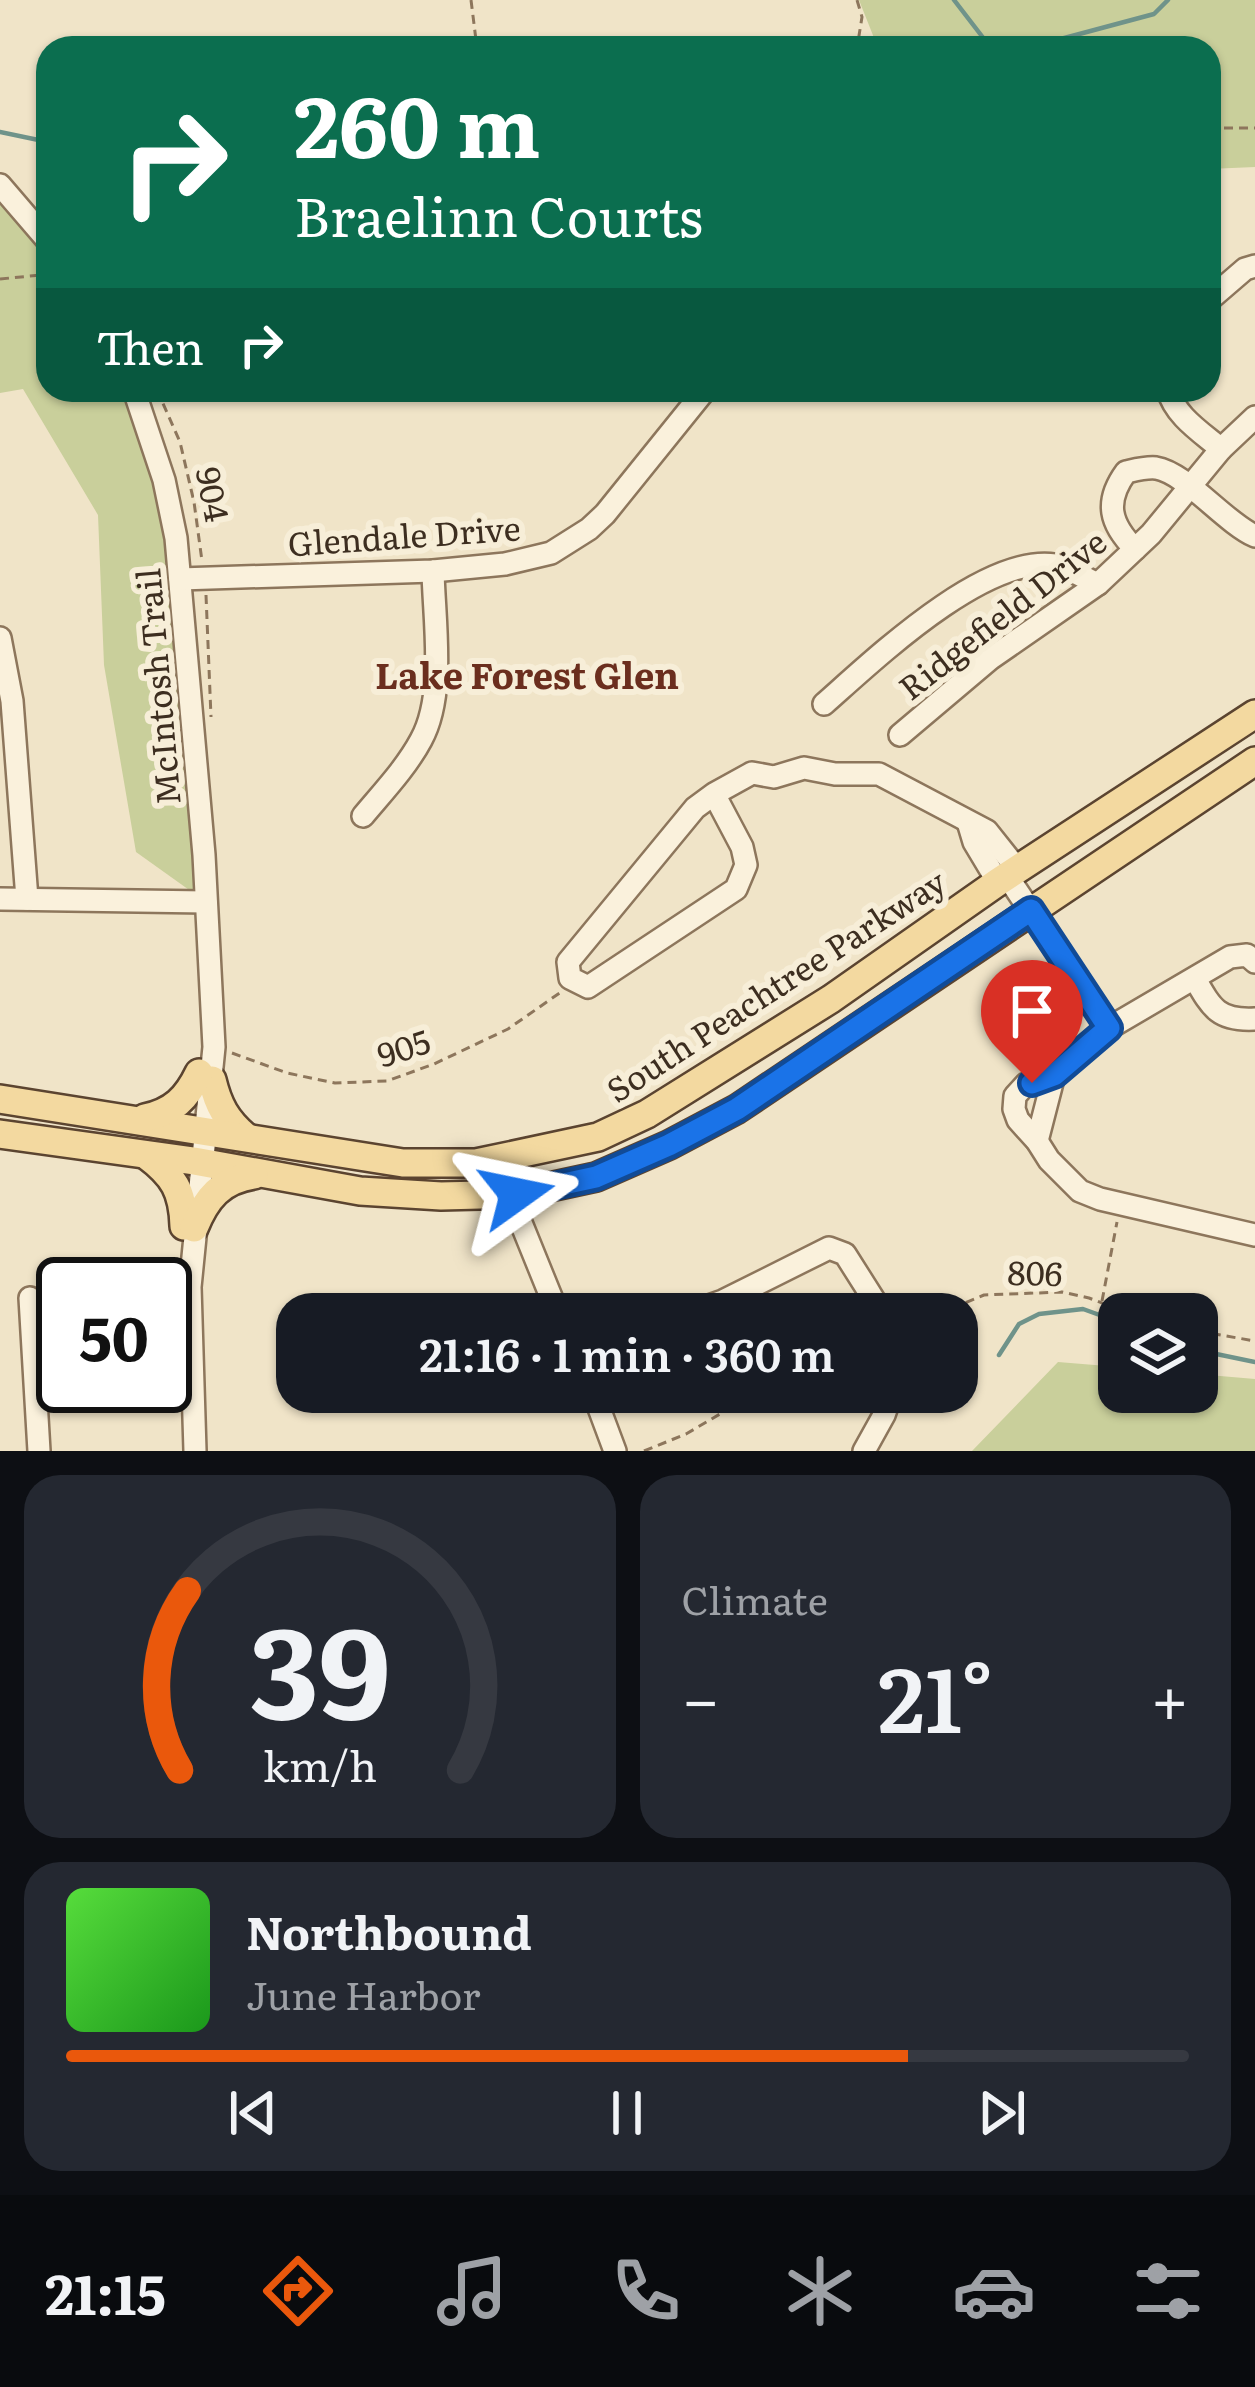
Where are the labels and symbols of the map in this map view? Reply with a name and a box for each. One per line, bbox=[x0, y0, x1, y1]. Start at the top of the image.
street label: 904 bbox=[186, 463, 244, 525]
street label: Glendale Drive bbox=[286, 501, 522, 567]
street label: Ridgefield Drive bbox=[887, 516, 1115, 710]
street label: McIntosh Trail bbox=[121, 567, 191, 807]
district label: Lake Forest Glen bbox=[375, 647, 679, 700]
street label: South Peachtree Parkway bbox=[596, 856, 954, 1112]
pin bbox=[981, 960, 1083, 1083]
street label: 905 bbox=[370, 1014, 436, 1078]
position arrow bbox=[454, 1131, 580, 1257]
street label: 806 bbox=[1007, 1246, 1063, 1296]
speed limit sign: 50 bbox=[36, 1257, 192, 1413]

